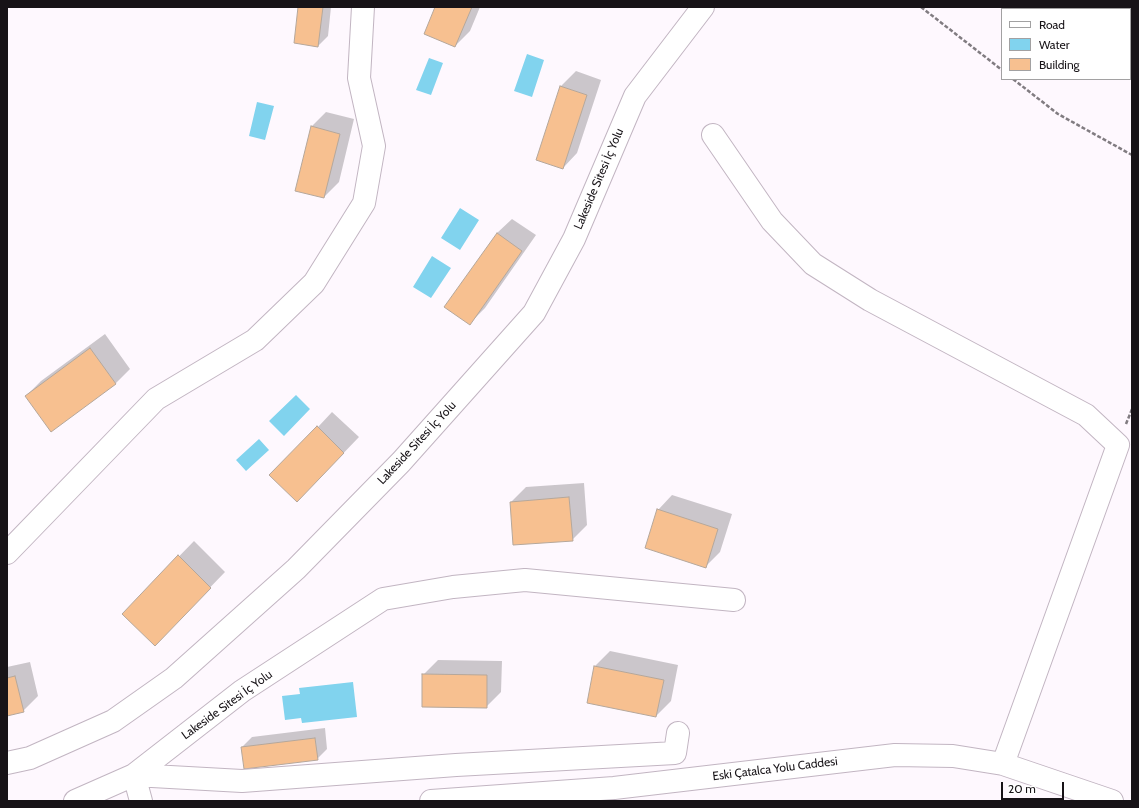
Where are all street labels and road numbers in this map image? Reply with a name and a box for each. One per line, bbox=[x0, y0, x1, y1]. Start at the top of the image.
street label: Lakeside Sitesi İç Yolu bbox=[571, 126, 627, 232]
street label: Lakeside Sitesi İç Yolu bbox=[375, 398, 459, 488]
street label: Lakeside Sitesi İç Yolu bbox=[179, 667, 275, 743]
street label: Eski Çatalca Yolu Caddesi bbox=[712, 754, 838, 784]

